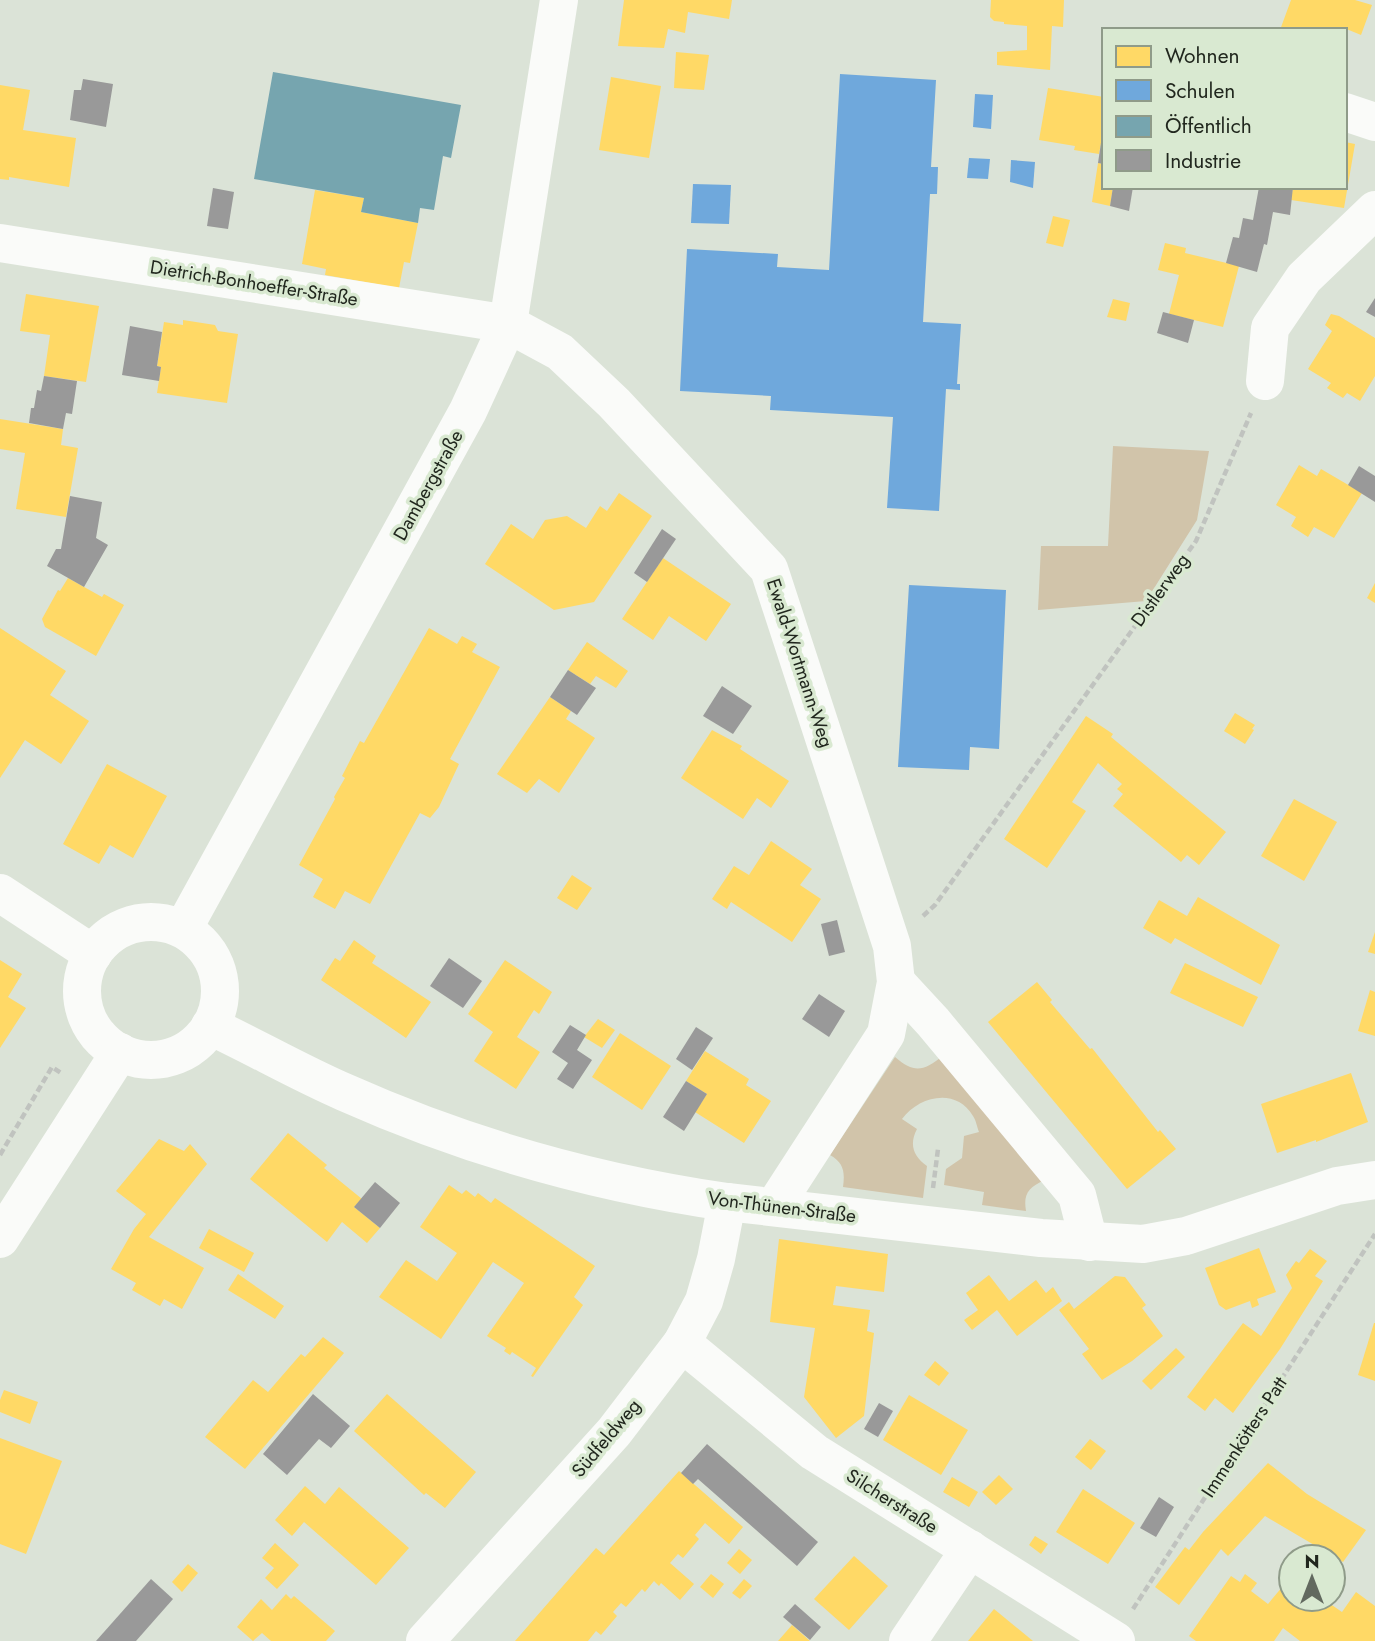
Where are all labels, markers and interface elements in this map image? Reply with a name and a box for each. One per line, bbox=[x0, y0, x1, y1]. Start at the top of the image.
legend bbox=[1102, 28, 1347, 189]
text: Wohnen bbox=[1165, 41, 1239, 71]
text: Schulen bbox=[1165, 76, 1235, 106]
text: Öffentlich bbox=[1165, 111, 1252, 141]
text: Industrie bbox=[1165, 146, 1241, 176]
street label: Dietrich-Bonhoeffer-Straße bbox=[148, 253, 360, 313]
street label: Dambergstraße bbox=[386, 425, 470, 545]
street label: Distlerweg bbox=[1124, 548, 1196, 632]
street label: Ewald-Wortmann-Weg bbox=[760, 575, 840, 751]
street label: Von-Thünen-Straße bbox=[706, 1185, 858, 1230]
street label: Immenkötters Patt bbox=[1195, 1371, 1294, 1503]
street label: Südfeldweg bbox=[565, 1393, 647, 1483]
street label: Silcherstraße bbox=[841, 1462, 943, 1540]
north arrow bbox=[1277, 1543, 1347, 1613]
text: N bbox=[1304, 1548, 1320, 1575]

